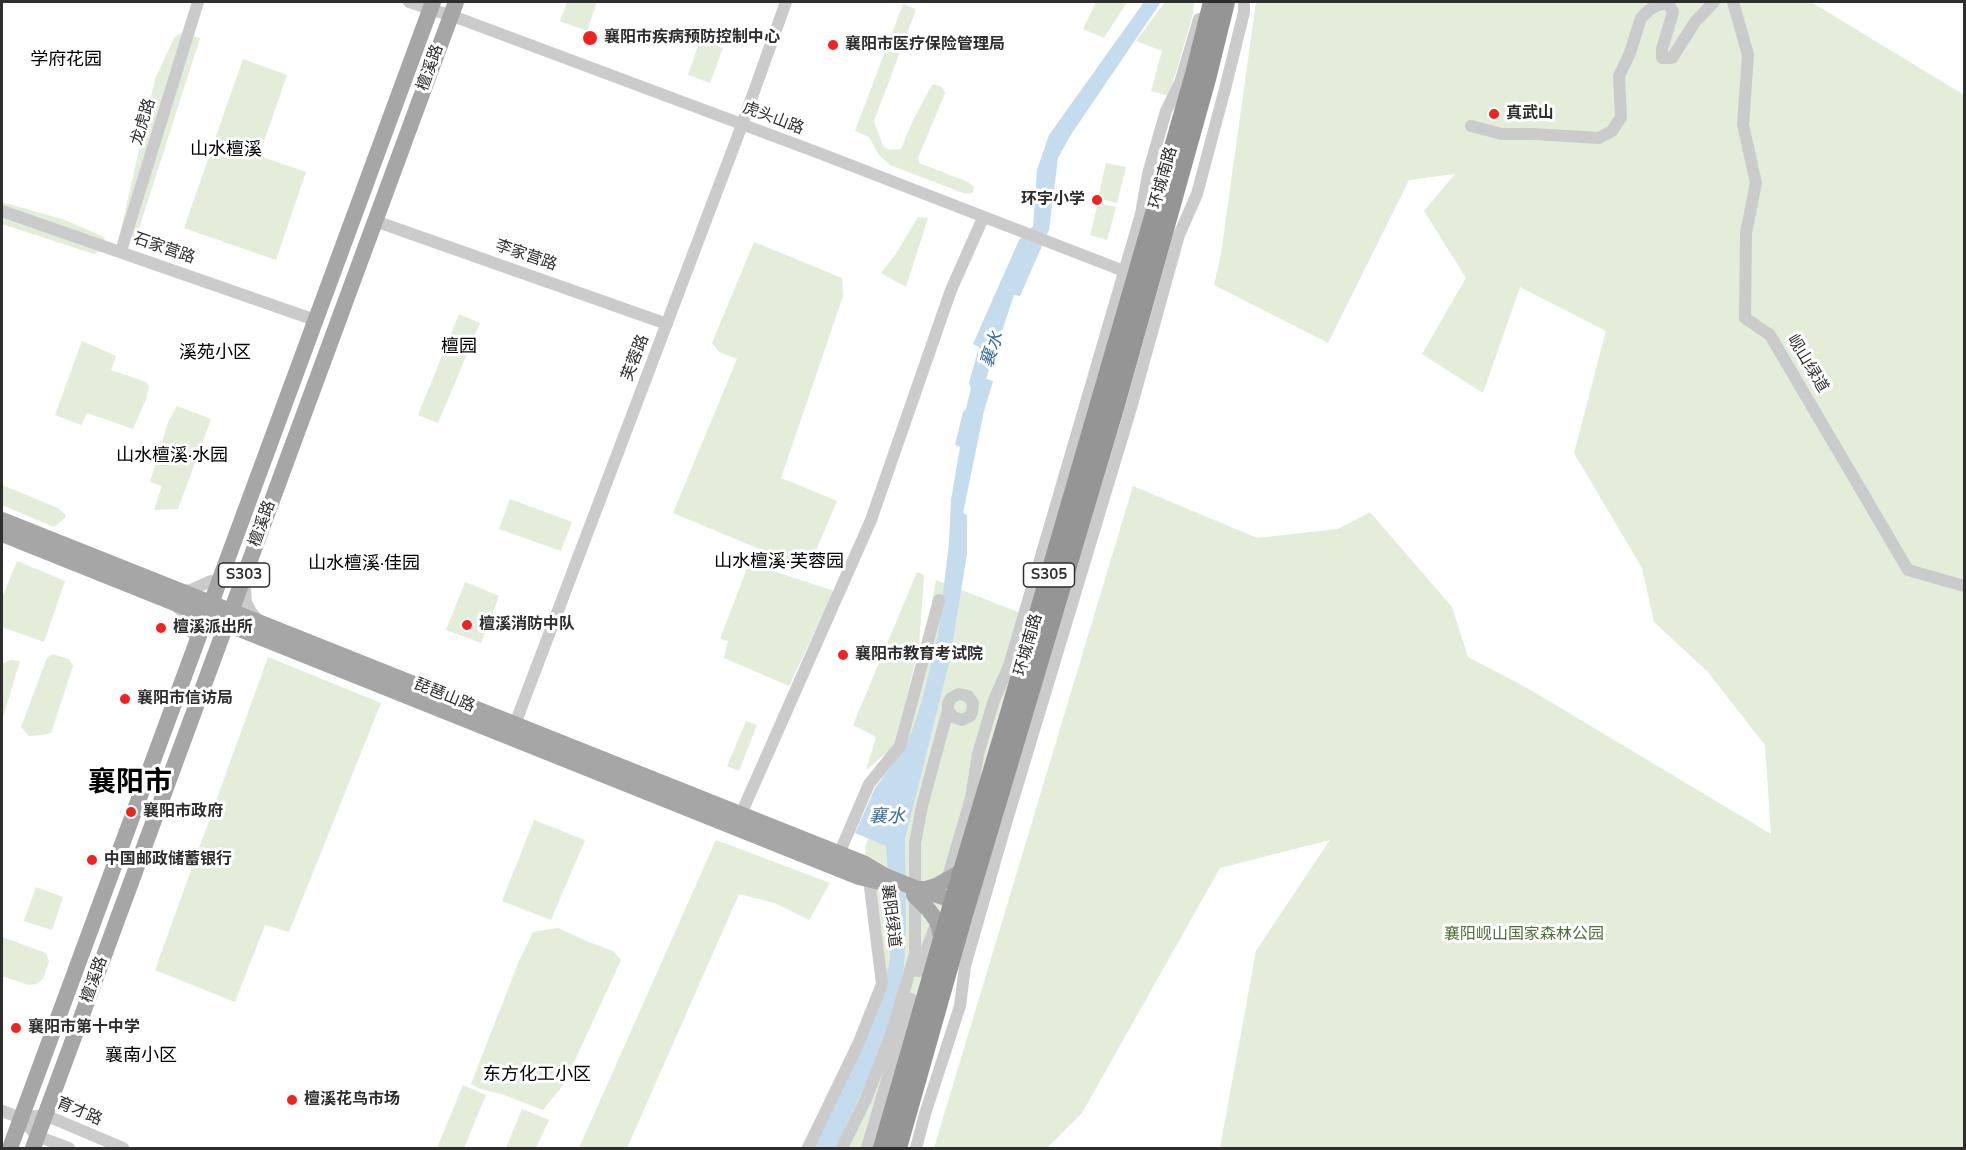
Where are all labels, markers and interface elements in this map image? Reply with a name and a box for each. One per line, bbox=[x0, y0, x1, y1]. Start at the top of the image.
place label: 襄阳市疾病预防控制中心 bbox=[604, 28, 780, 48]
marker: 襄阳市疾病预防控制中心 bbox=[581, 29, 599, 47]
place label: 襄阳市医疗保险管理局 bbox=[845, 35, 1005, 55]
marker: 襄阳市医疗保险管理局 bbox=[826, 38, 840, 52]
street label: 檀溪路 bbox=[414, 42, 448, 94]
district label: 学府花园 bbox=[30, 50, 102, 72]
street label: 龙虎路 bbox=[128, 96, 160, 148]
street label: 虎头山路 bbox=[740, 99, 806, 139]
place label: 真武山 bbox=[1506, 104, 1554, 124]
marker: 真武山 bbox=[1487, 107, 1501, 121]
district label: 山水檀溪 bbox=[190, 140, 262, 162]
street label: 环城南路 bbox=[1146, 145, 1182, 211]
place label: 环宇小学 bbox=[1021, 190, 1085, 210]
marker: 环宇小学 bbox=[1090, 193, 1104, 207]
street label: 石家营路 bbox=[131, 230, 197, 268]
street label: 李家营路 bbox=[493, 237, 559, 275]
water label: 襄水 bbox=[977, 330, 1009, 370]
street label: 芙蓉路 bbox=[618, 332, 654, 384]
street label: 岘山绿道 bbox=[1782, 332, 1832, 396]
district label: 檀园 bbox=[441, 337, 477, 359]
district label: 溪苑小区 bbox=[179, 343, 251, 365]
district label: 山水檀溪·水园 bbox=[116, 446, 228, 468]
street label: 檀溪路 bbox=[246, 498, 280, 550]
district label: 山水檀溪·芙蓉园 bbox=[714, 552, 844, 574]
district label: 山水檀溪·佳园 bbox=[308, 554, 420, 576]
road number: S303 bbox=[218, 563, 270, 587]
road number: S305 bbox=[1024, 563, 1074, 587]
street label: 环城南路 bbox=[1011, 612, 1047, 678]
place label: 檀溪消防中队 bbox=[479, 615, 575, 635]
place label: 檀溪派出所 bbox=[173, 618, 253, 638]
marker: 檀溪消防中队 bbox=[460, 618, 474, 632]
marker: 檀溪派出所 bbox=[154, 621, 168, 635]
place label: 襄阳市教育考试院 bbox=[855, 645, 983, 665]
marker: 襄阳市教育考试院 bbox=[836, 648, 850, 662]
street label: 琵琶山路 bbox=[411, 675, 477, 717]
place label: 襄阳市信访局 bbox=[137, 689, 233, 709]
marker: 襄阳市信访局 bbox=[118, 692, 132, 706]
district label: 襄阳市 bbox=[88, 767, 172, 801]
place label: 襄阳市政府 bbox=[143, 802, 223, 822]
marker: 襄阳市政府 bbox=[124, 805, 138, 819]
water label: 襄水 bbox=[869, 807, 905, 829]
place label: 中国邮政储蓄银行 bbox=[104, 850, 232, 870]
marker: 中国邮政储蓄银行 bbox=[85, 853, 99, 867]
street label: 襄阳绿道 bbox=[877, 883, 903, 949]
park label: 襄阳岘山国家森林公园 bbox=[1444, 925, 1604, 945]
street label: 檀溪路 bbox=[78, 954, 112, 1006]
place label: 襄阳市第十中学 bbox=[28, 1018, 140, 1038]
marker: 襄阳市第十中学 bbox=[9, 1021, 23, 1035]
district label: 襄南小区 bbox=[105, 1046, 177, 1068]
district label: 东方化工小区 bbox=[483, 1065, 591, 1087]
place label: 檀溪花鸟市场 bbox=[304, 1090, 400, 1110]
marker: 檀溪花鸟市场 bbox=[285, 1093, 299, 1107]
street label: 育才路 bbox=[53, 1094, 105, 1130]

